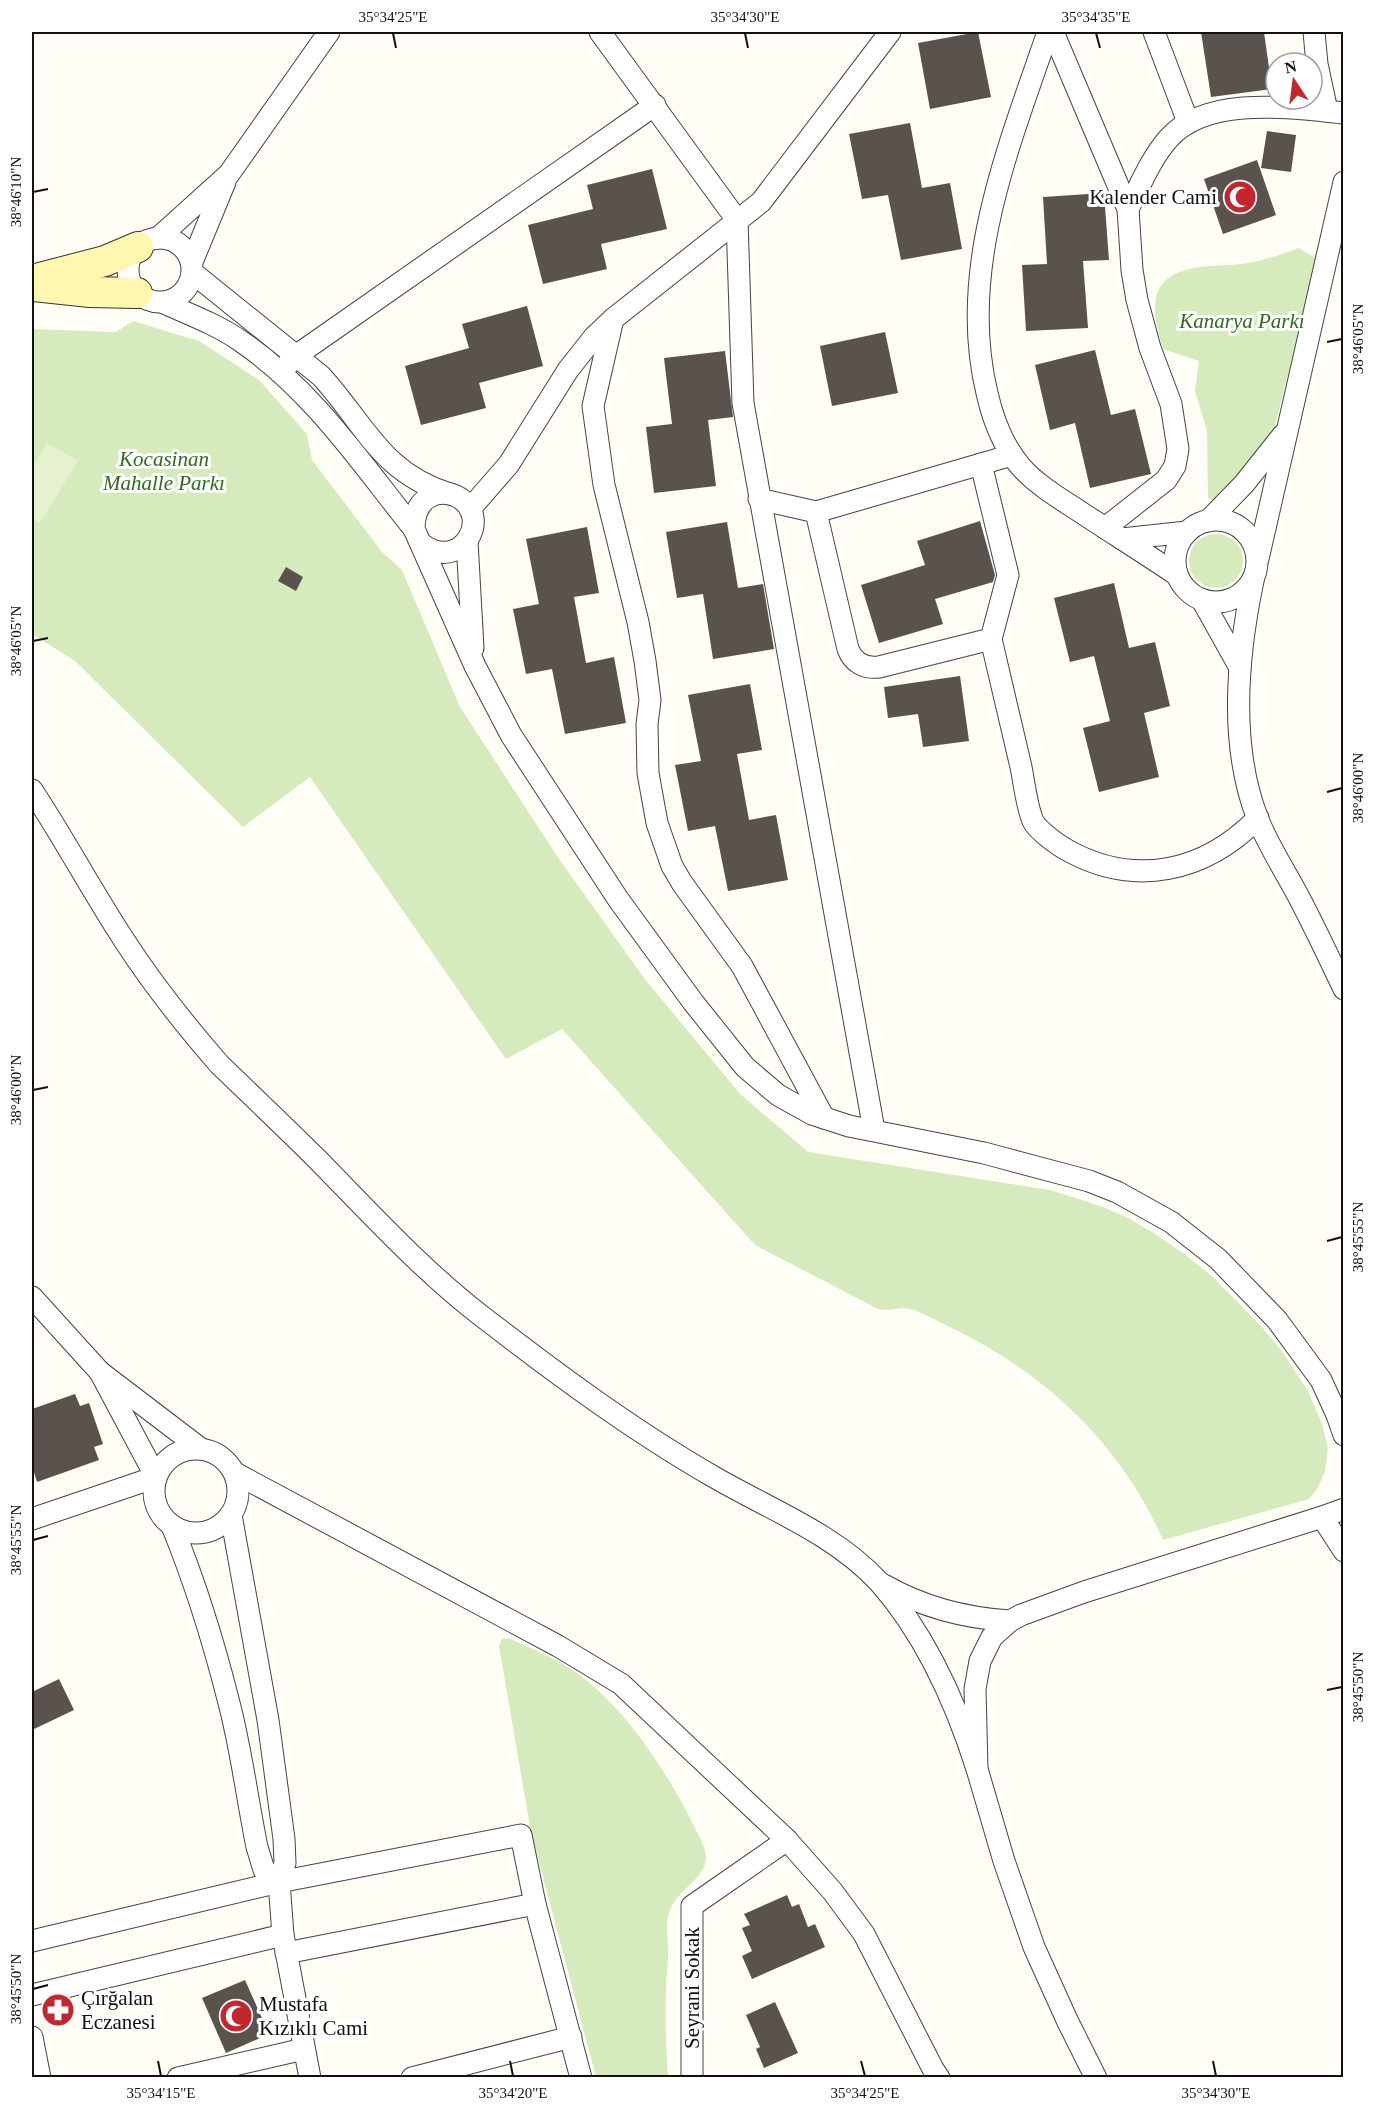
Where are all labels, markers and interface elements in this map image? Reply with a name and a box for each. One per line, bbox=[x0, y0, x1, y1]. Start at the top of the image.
text: 35°34'25"E bbox=[359, 9, 428, 25]
text: 35°34'30"E bbox=[711, 9, 780, 25]
text: 35°34'35"E bbox=[1062, 9, 1131, 25]
north arrow bbox=[1264, 51, 1324, 111]
text: N bbox=[1283, 57, 1299, 76]
text: 38°46'10"N bbox=[8, 157, 24, 227]
mosque icon: Kalender Cami bbox=[1222, 179, 1258, 215]
place label: Kalender Cami bbox=[1089, 185, 1217, 209]
text: 38°46'05"N bbox=[1350, 304, 1366, 374]
park label: Kanarya Parkı bbox=[1178, 309, 1305, 333]
park label: Kocasinan Mahalle Parkı bbox=[102, 447, 225, 495]
text: 38°46'05"N bbox=[8, 606, 24, 676]
text: 38°46'00"N bbox=[1350, 753, 1366, 823]
text: 38°46'00"N bbox=[8, 1055, 24, 1125]
text: 38°45'55"N bbox=[1350, 1202, 1366, 1272]
text: 38°45'55"N bbox=[8, 1505, 24, 1575]
text: 38°45'50"N bbox=[1350, 1652, 1366, 1722]
street label: Seyrani Sokak bbox=[680, 1927, 704, 2049]
text: 38°45'50"N bbox=[8, 1954, 24, 2024]
place label: Çırğalan Eczanesi bbox=[81, 1986, 156, 2034]
pharmacy icon: Çırğalan Eczanesi bbox=[40, 1992, 76, 2028]
place label: Mustafa Kızıklı Cami bbox=[259, 1992, 368, 2040]
mosque icon: Mustafa Kızıklı Cami bbox=[218, 1998, 254, 2034]
text: 35°34'15"E bbox=[127, 2085, 196, 2101]
text: 35°34'20"E bbox=[479, 2085, 548, 2101]
text: 35°34'25"E bbox=[831, 2085, 900, 2101]
text: 35°34'30"E bbox=[1182, 2085, 1251, 2101]

